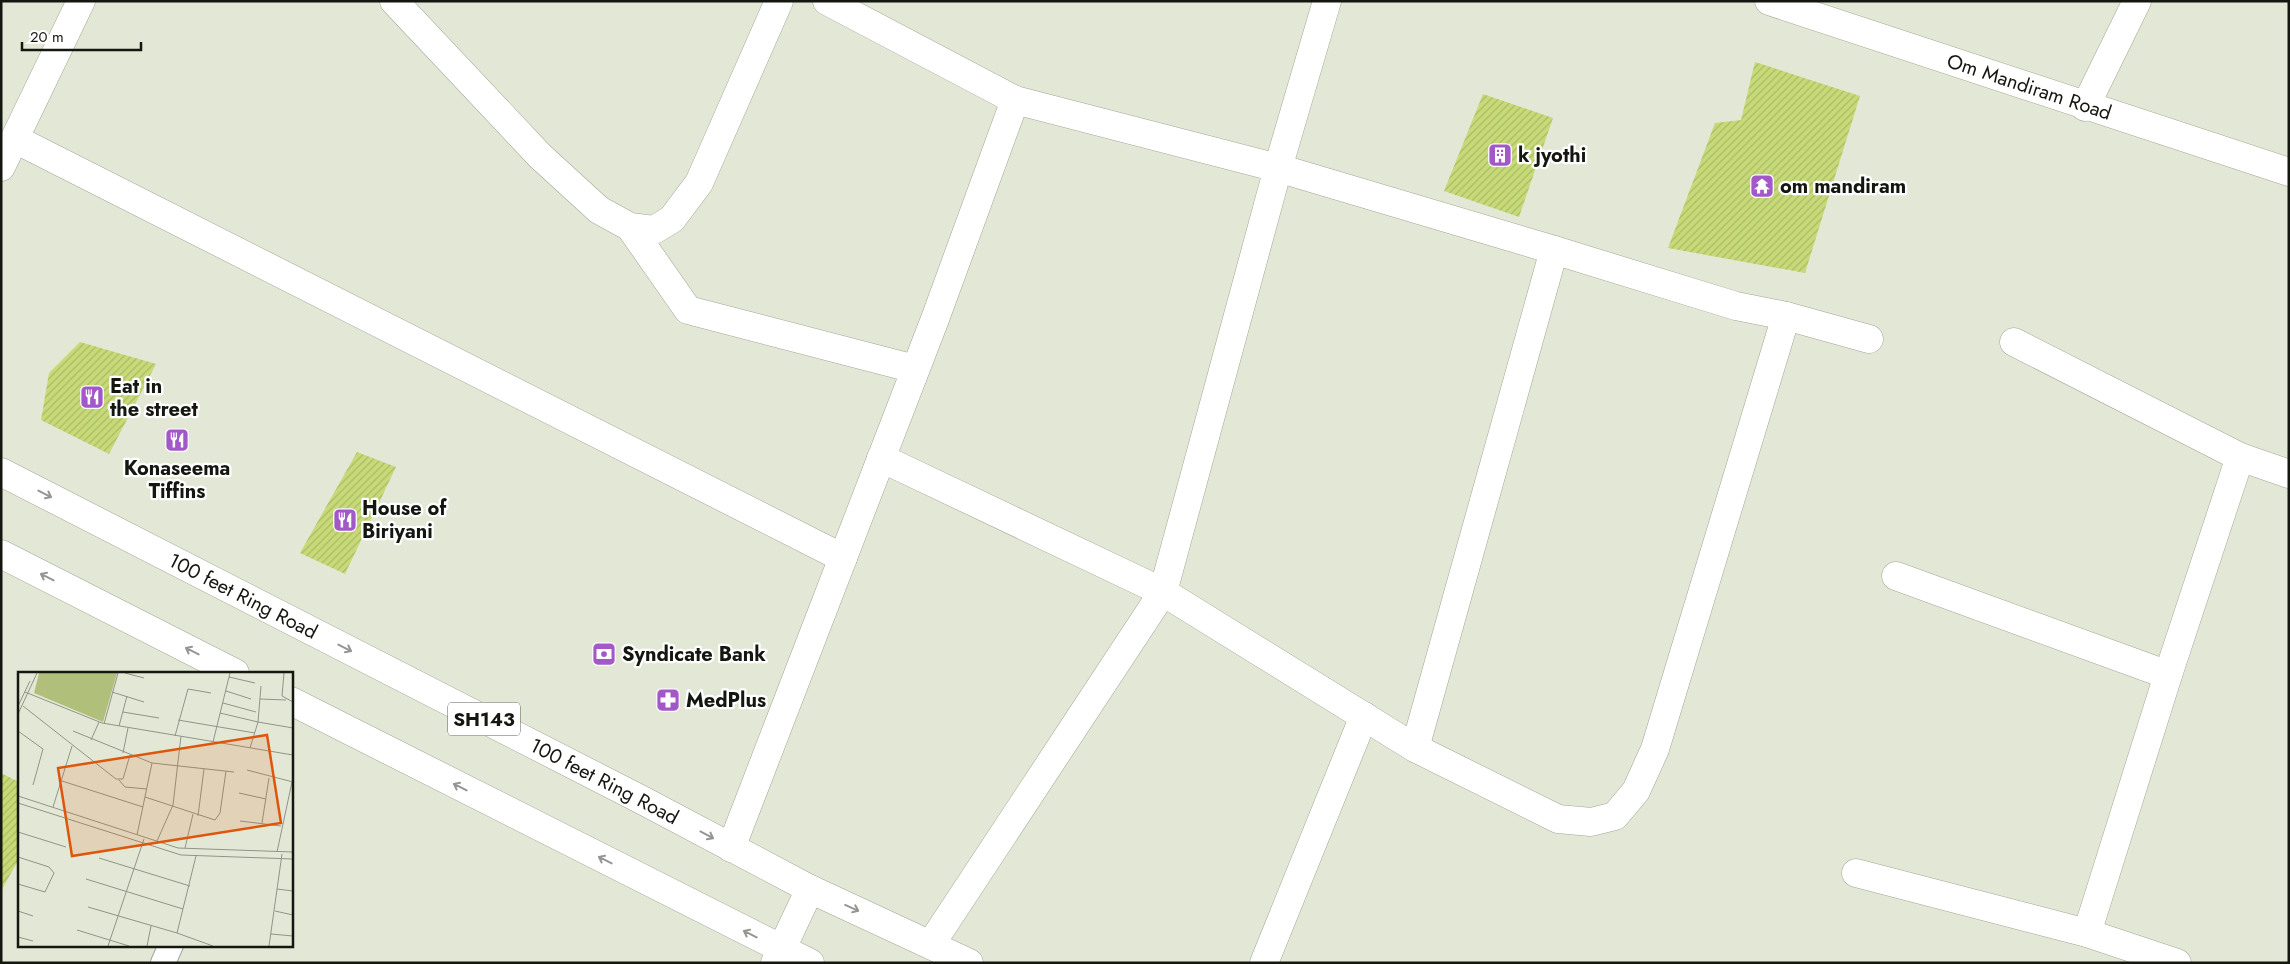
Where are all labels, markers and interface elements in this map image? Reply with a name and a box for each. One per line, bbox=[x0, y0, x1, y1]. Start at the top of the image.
scale bar bbox=[22, 20, 141, 52]
text: 20 m bbox=[30, 26, 64, 48]
street label: Om Mandiram Road bbox=[1943, 46, 2115, 128]
place label: k jyothi bbox=[1518, 141, 1586, 170]
building icon: k jyothi bbox=[1487, 142, 1513, 168]
place label: om mandiram bbox=[1780, 172, 1906, 201]
temple icon: om mandiram bbox=[1749, 173, 1775, 199]
place label: Eat in the street bbox=[110, 372, 199, 424]
restaurant icon: Eat in the street bbox=[79, 384, 105, 410]
restaurant icon: Konaseema Tiffins bbox=[164, 427, 190, 453]
place label: Konaseema Tiffins bbox=[124, 454, 230, 506]
one-way arrow bbox=[37, 489, 52, 499]
place label: House of Biriyani bbox=[362, 494, 447, 546]
restaurant icon: House of Biriyani bbox=[332, 507, 358, 533]
street label: 100 feet Ring Road bbox=[163, 546, 322, 647]
one-way arrow bbox=[40, 572, 55, 581]
place label: Syndicate Bank bbox=[622, 640, 766, 669]
bank icon: Syndicate Bank bbox=[591, 641, 617, 667]
one-way arrow bbox=[337, 644, 352, 653]
one-way arrow bbox=[185, 646, 200, 655]
inset map bbox=[18, 672, 292, 946]
place label: MedPlus bbox=[686, 686, 766, 715]
pharmacy icon: MedPlus bbox=[655, 687, 681, 713]
road number: SH143 bbox=[448, 702, 520, 736]
street label: 100 feet Ring Road bbox=[525, 731, 684, 832]
one-way arrow bbox=[453, 782, 468, 792]
one-way arrow bbox=[699, 831, 714, 840]
one-way arrow bbox=[598, 855, 613, 865]
one-way arrow bbox=[844, 904, 859, 913]
one-way arrow bbox=[743, 929, 758, 939]

